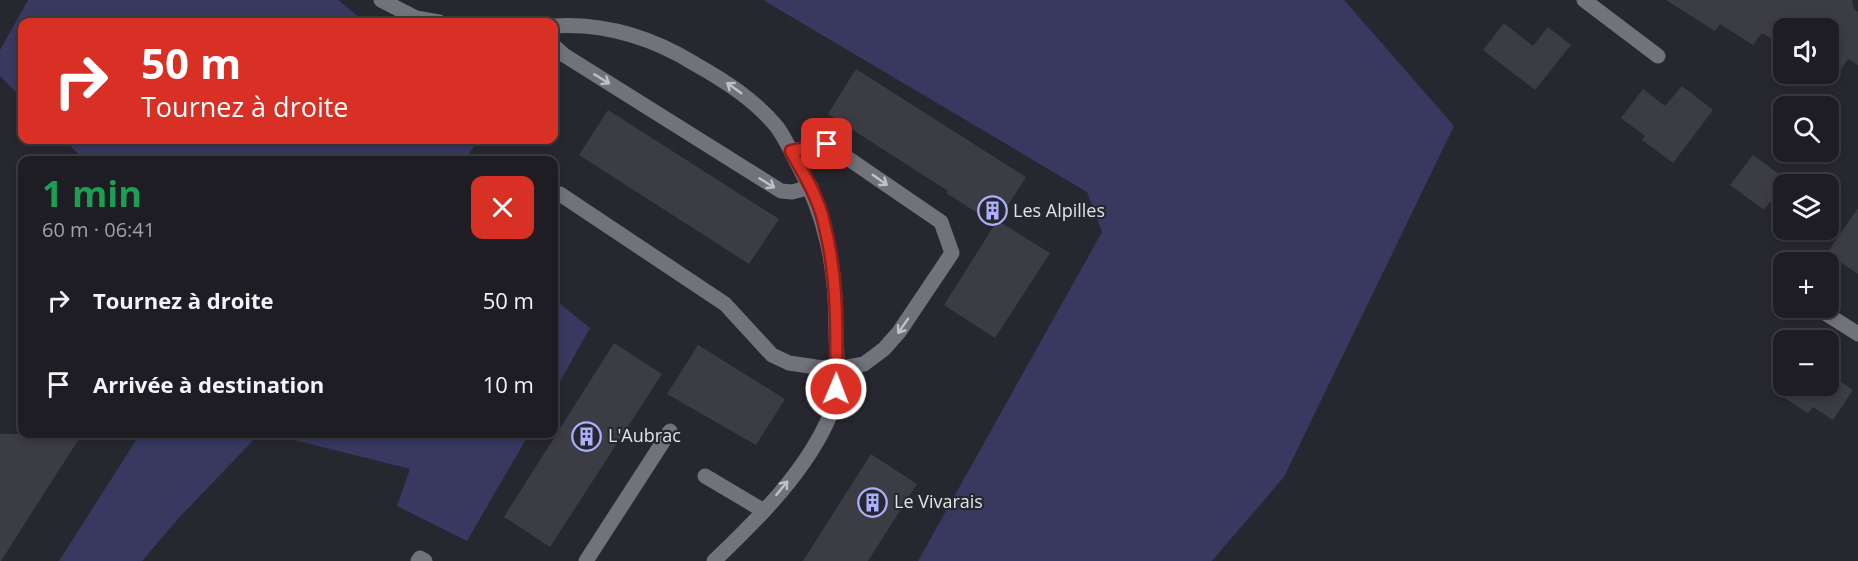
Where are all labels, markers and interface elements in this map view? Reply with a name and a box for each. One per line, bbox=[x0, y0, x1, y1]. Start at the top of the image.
map controls bbox=[1773, 18, 1839, 396]
button: sound bbox=[1773, 18, 1839, 84]
text: 50 m bbox=[141, 34, 241, 91]
icon: right bbox=[42, 42, 120, 120]
one-way arrow bbox=[593, 73, 610, 85]
one-way arrow bbox=[726, 82, 742, 95]
text: Tournez à droite bbox=[141, 88, 349, 125]
button: search bbox=[1773, 96, 1839, 162]
pin bbox=[801, 118, 852, 169]
icon: arrive bbox=[810, 127, 843, 160]
text: 1 min bbox=[42, 169, 142, 218]
one-way arrow bbox=[871, 174, 887, 186]
button: layers bbox=[1773, 174, 1839, 240]
button: close bbox=[471, 176, 534, 239]
one-way arrow bbox=[758, 177, 775, 189]
building icon: Les Alpilles bbox=[976, 195, 1008, 227]
place label: Les Alpilles bbox=[1013, 198, 1105, 222]
text: 60 m · 06:41 bbox=[42, 216, 155, 243]
button: + bbox=[1773, 252, 1839, 318]
icon: right bbox=[42, 284, 75, 317]
text: Tournez à droite bbox=[93, 285, 274, 315]
text: 50 m bbox=[483, 285, 534, 315]
one-way arrow bbox=[896, 317, 909, 333]
button: − bbox=[1773, 330, 1839, 396]
position arrow bbox=[804, 357, 868, 421]
icon: arrive bbox=[42, 368, 75, 401]
text: Arrivée à destination bbox=[93, 369, 324, 399]
text: 10 m bbox=[483, 369, 534, 399]
building icon: L'Aubrac bbox=[571, 420, 603, 452]
place label: L'Aubrac bbox=[608, 423, 681, 447]
one-way arrow bbox=[776, 480, 789, 496]
building icon: Le Vivarais bbox=[857, 486, 889, 518]
place label: Le Vivarais bbox=[894, 489, 983, 513]

